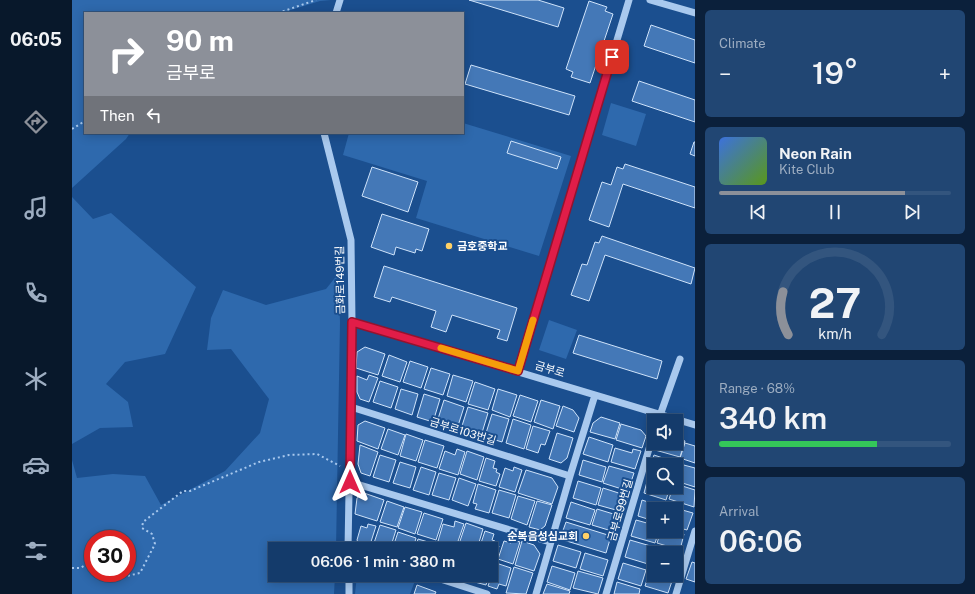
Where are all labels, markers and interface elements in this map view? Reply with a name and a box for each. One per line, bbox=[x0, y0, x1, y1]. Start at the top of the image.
text: 90 m bbox=[166, 24, 234, 57]
icon: right bbox=[100, 28, 152, 80]
text: 06:05 bbox=[10, 29, 62, 50]
text: Climate bbox=[719, 36, 766, 51]
pin bbox=[595, 40, 629, 74]
icon: arrive bbox=[601, 46, 623, 68]
text: 19° bbox=[812, 55, 858, 91]
text: − bbox=[719, 61, 731, 87]
text: + bbox=[939, 61, 951, 87]
text: 금부로 bbox=[166, 62, 216, 83]
icon: left bbox=[143, 104, 165, 126]
text: Then bbox=[100, 107, 135, 124]
icon: directions bbox=[22, 108, 50, 136]
text: Neon Rain bbox=[779, 145, 852, 162]
text: Kite Club bbox=[779, 162, 834, 177]
icon: music bbox=[22, 194, 50, 222]
icon: previous bbox=[747, 201, 769, 223]
icon: pause bbox=[824, 201, 846, 223]
icon: next bbox=[901, 201, 923, 223]
place label: 금호중학교 bbox=[457, 240, 508, 252]
marker: 금호중학교 bbox=[444, 241, 454, 251]
street label: 금화로149번길 bbox=[333, 245, 347, 315]
text: 27 bbox=[809, 278, 861, 327]
icon: phone bbox=[22, 279, 50, 307]
text: km/h bbox=[818, 325, 852, 342]
street label: 금부로 bbox=[534, 359, 566, 379]
icon: climate bbox=[22, 365, 50, 393]
text: Range · 68% bbox=[719, 381, 795, 396]
text: 340 km bbox=[719, 400, 827, 436]
map controls bbox=[647, 414, 683, 582]
button: sound bbox=[647, 414, 683, 450]
street label: 금부로103번길 bbox=[428, 415, 498, 447]
icon: car bbox=[22, 451, 50, 479]
button: search bbox=[647, 458, 683, 494]
position arrow bbox=[329, 461, 371, 503]
street label: 금부로99번길 bbox=[605, 477, 635, 543]
button: + bbox=[647, 502, 683, 538]
text: Arrival bbox=[719, 504, 759, 519]
text: 06:06 bbox=[719, 523, 803, 559]
speed limit sign: 30 bbox=[84, 530, 136, 582]
place label: 순복음성심교회 bbox=[507, 530, 578, 542]
marker: 순복음성심교회 bbox=[581, 531, 591, 541]
icon: filters bbox=[22, 537, 50, 565]
button: − bbox=[647, 546, 683, 582]
text: 06:06 · 1 min · 380 m bbox=[311, 553, 455, 570]

